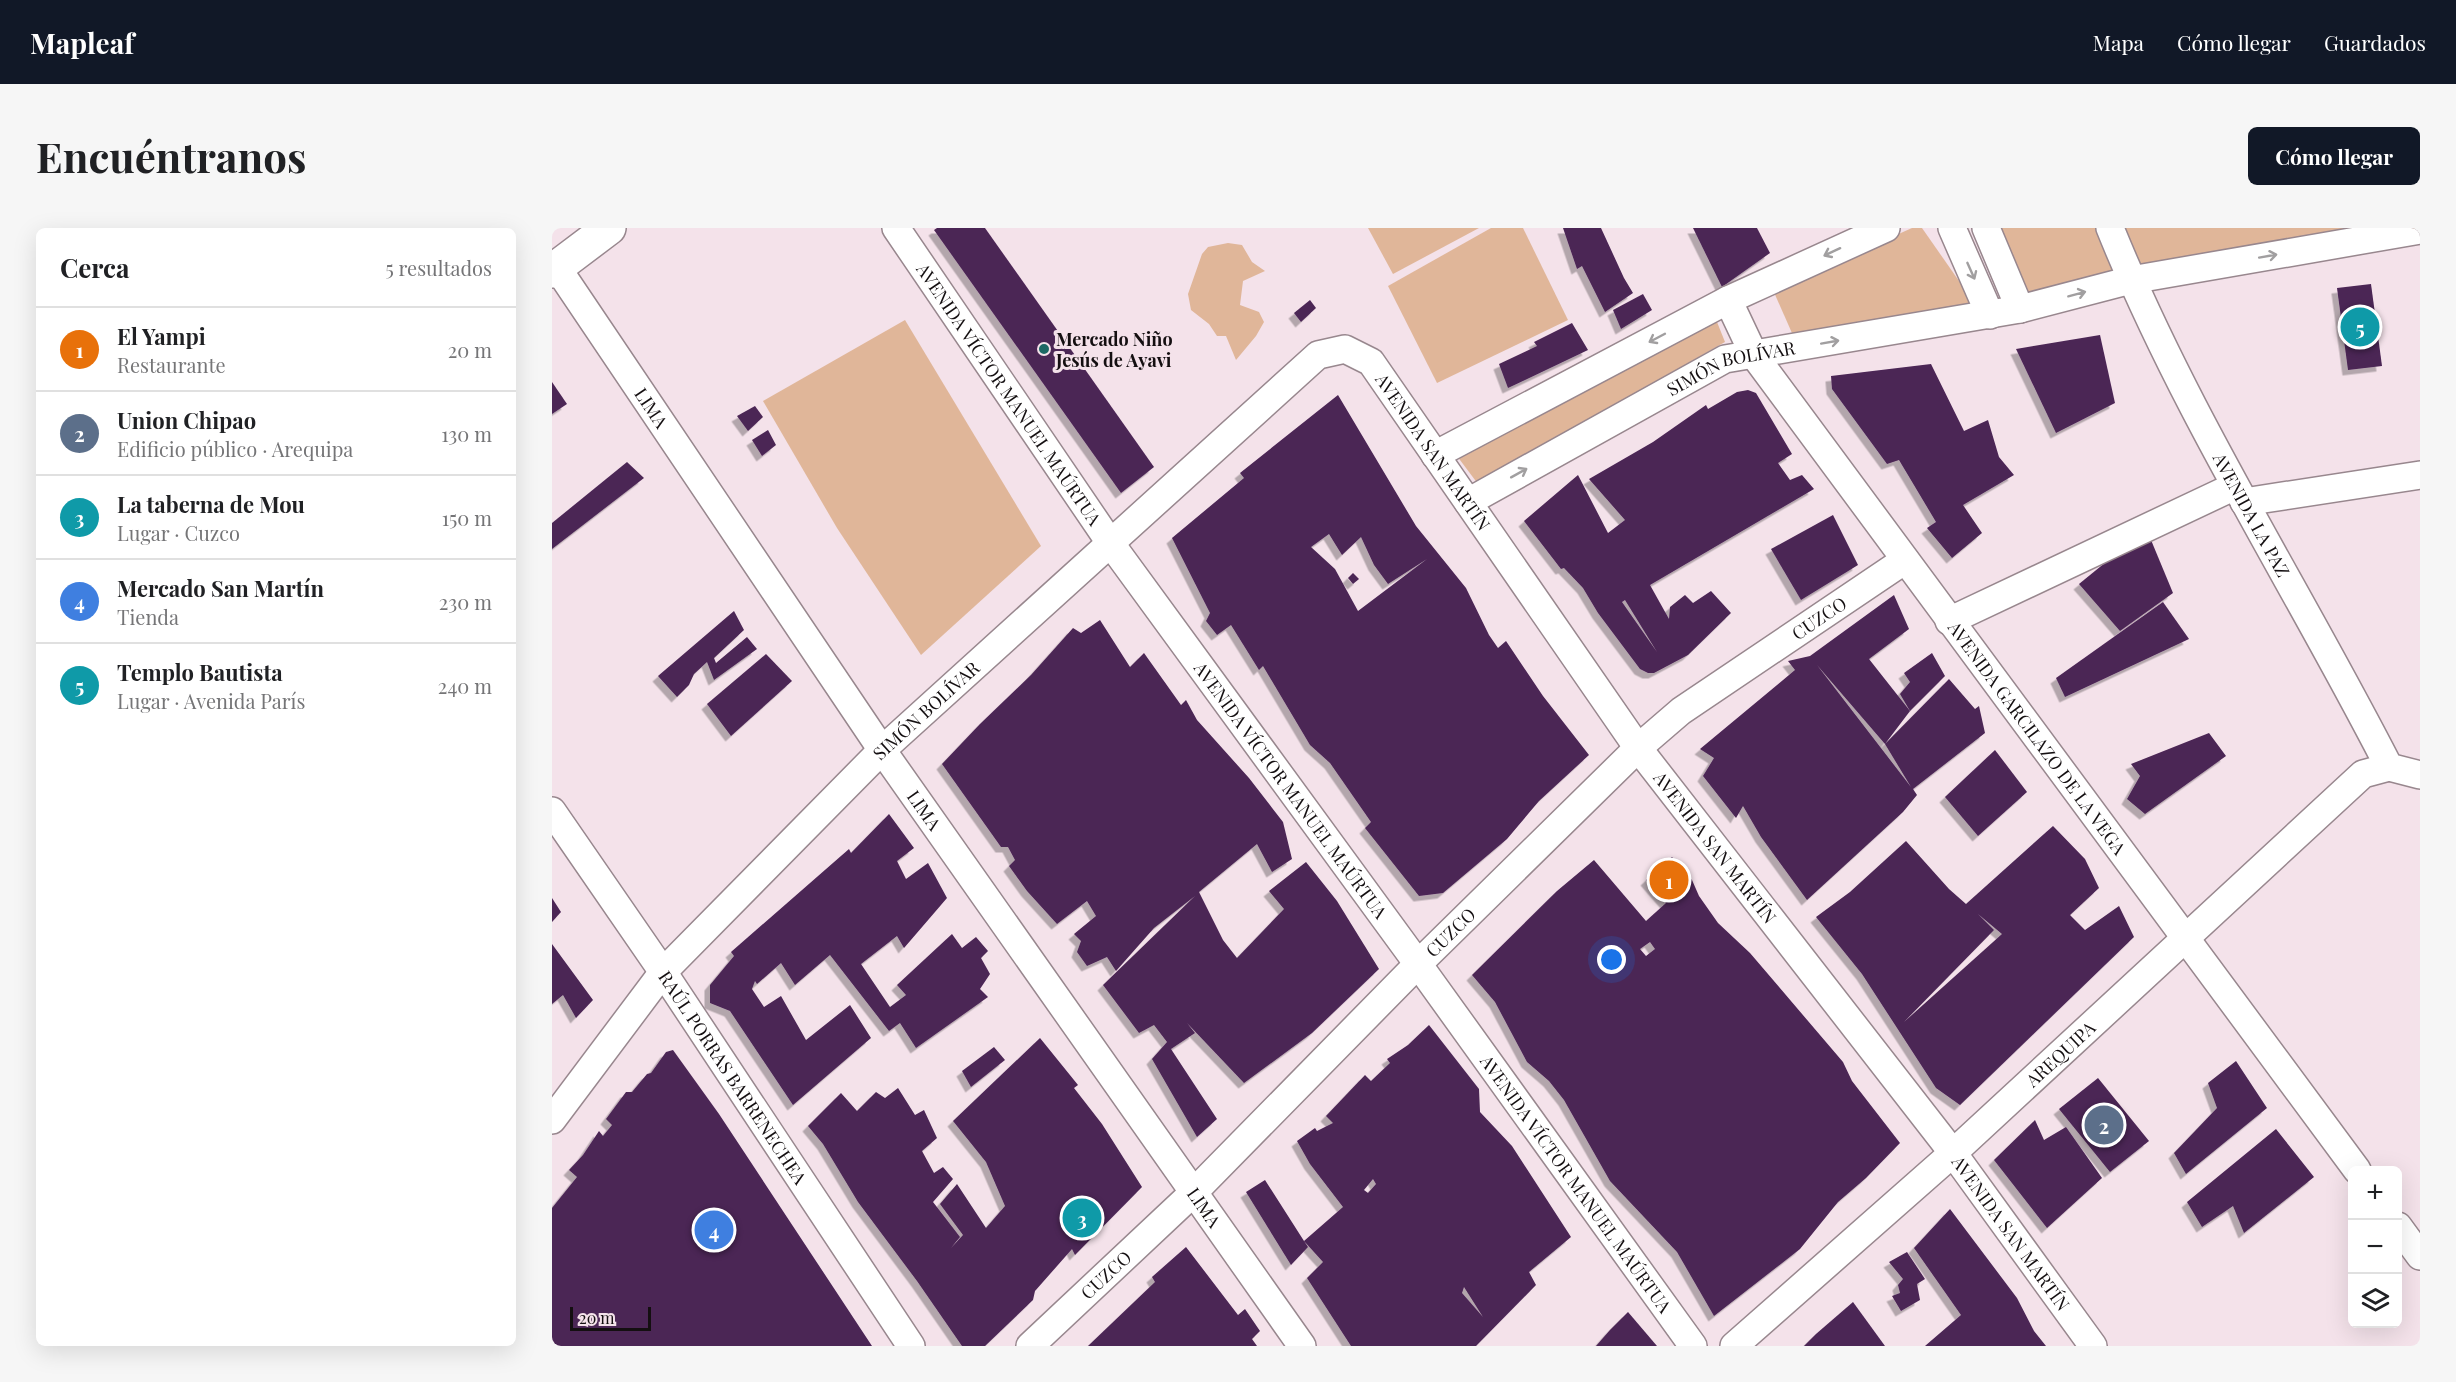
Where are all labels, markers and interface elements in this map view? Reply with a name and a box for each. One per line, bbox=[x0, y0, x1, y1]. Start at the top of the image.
text: Mapleaf bbox=[30, 24, 134, 61]
text: Mapa bbox=[2093, 28, 2144, 56]
text: Cómo llegar bbox=[2177, 28, 2291, 56]
text: Guardados bbox=[2324, 28, 2426, 56]
button: Cómo llegar bbox=[2248, 127, 2420, 185]
text: Encuéntranos bbox=[36, 128, 306, 184]
one-way arrow bbox=[1824, 247, 1842, 259]
text: Cerca bbox=[60, 250, 129, 285]
one-way arrow bbox=[2257, 250, 2277, 261]
text: 5 resultados bbox=[386, 254, 492, 281]
street label: AVENIDA VÍCTOR MANUEL MAÚRTUA bbox=[911, 257, 1107, 531]
one-way arrow bbox=[1966, 262, 1977, 280]
one-way arrow bbox=[2067, 288, 2086, 300]
pin: 5 bbox=[2340, 304, 2380, 350]
text: El Yampi bbox=[117, 321, 206, 351]
place label: Mercado Niño Jesús de Ayavi bbox=[1055, 327, 1173, 372]
one-way arrow bbox=[1649, 333, 1667, 344]
street label: SIMÓN BOLÍVAR bbox=[1662, 335, 1797, 401]
text: 1 bbox=[76, 336, 83, 363]
text: 20 m bbox=[448, 336, 492, 363]
one-way arrow bbox=[1820, 336, 1840, 347]
marker: Mercado Niño Jesús de Ayavi bbox=[1037, 342, 1051, 356]
text: Restaurante bbox=[117, 351, 226, 378]
street label: AVENIDA SAN MARTÍN bbox=[1370, 368, 1496, 535]
street label: LIMA bbox=[629, 383, 674, 433]
text: Union Chipao bbox=[117, 405, 256, 435]
text: 2 bbox=[74, 420, 85, 447]
text: 130 m bbox=[441, 420, 492, 447]
text: Edificio público · Arequipa bbox=[117, 435, 353, 462]
street label: AVENIDA LA PAZ bbox=[2207, 448, 2295, 581]
one-way arrow bbox=[1511, 467, 1528, 479]
text: La taberna de Mou bbox=[117, 489, 305, 519]
text: 3 bbox=[75, 504, 84, 531]
text: 150 m bbox=[442, 504, 492, 531]
text: Lugar · Cuzco bbox=[117, 519, 240, 546]
text: Mercado San Martín bbox=[117, 573, 324, 603]
text: 4 bbox=[74, 588, 85, 615]
text: 230 m bbox=[439, 588, 492, 615]
street label: CUZCO bbox=[1787, 591, 1851, 645]
text: Tienda bbox=[117, 603, 179, 630]
street label: AVENIDA GARCILAZO DE LA VEGA bbox=[1942, 615, 2132, 860]
street label: SIMÓN BOLÍVAR bbox=[867, 656, 984, 765]
street label: AVENIDA VÍCTOR MANUEL MAÚRTUA bbox=[1188, 656, 1393, 924]
text: Templo Bautista bbox=[117, 657, 283, 687]
text: 5 bbox=[75, 672, 84, 699]
text: 240 m bbox=[438, 672, 492, 699]
text: Lugar · Avenida París bbox=[117, 687, 305, 714]
street label: AVENIDA SAN MARTÍN bbox=[1648, 766, 1782, 928]
street label: LIMA bbox=[902, 785, 947, 835]
pin: 1 bbox=[1650, 858, 1688, 902]
street label: CUZCO bbox=[1420, 902, 1481, 962]
your location bbox=[1597, 945, 1626, 974]
street label: RAÚL PORRAS BARRENECHEA bbox=[653, 966, 813, 1189]
street label: AREQUIPA bbox=[2020, 1015, 2101, 1093]
street label: AVENIDA VÍCTOR MANUEL MAÚRTUA bbox=[1474, 1049, 1677, 1318]
pin: 2 bbox=[2084, 1102, 2124, 1148]
street label: AVENIDA SAN MARTÍN bbox=[1946, 1150, 2075, 1315]
map controls bbox=[2348, 1166, 2402, 1328]
button: + bbox=[2348, 1166, 2402, 1220]
street label: LIMA bbox=[1182, 1183, 1227, 1233]
pin: 3 bbox=[1062, 1196, 1102, 1240]
pin: 4 bbox=[694, 1208, 734, 1252]
button: − bbox=[2348, 1220, 2402, 1274]
street label: CUZCO bbox=[1075, 1245, 1136, 1304]
button: layers bbox=[2348, 1274, 2402, 1328]
scale bar bbox=[570, 1304, 651, 1332]
text: 20 m bbox=[579, 1307, 614, 1328]

